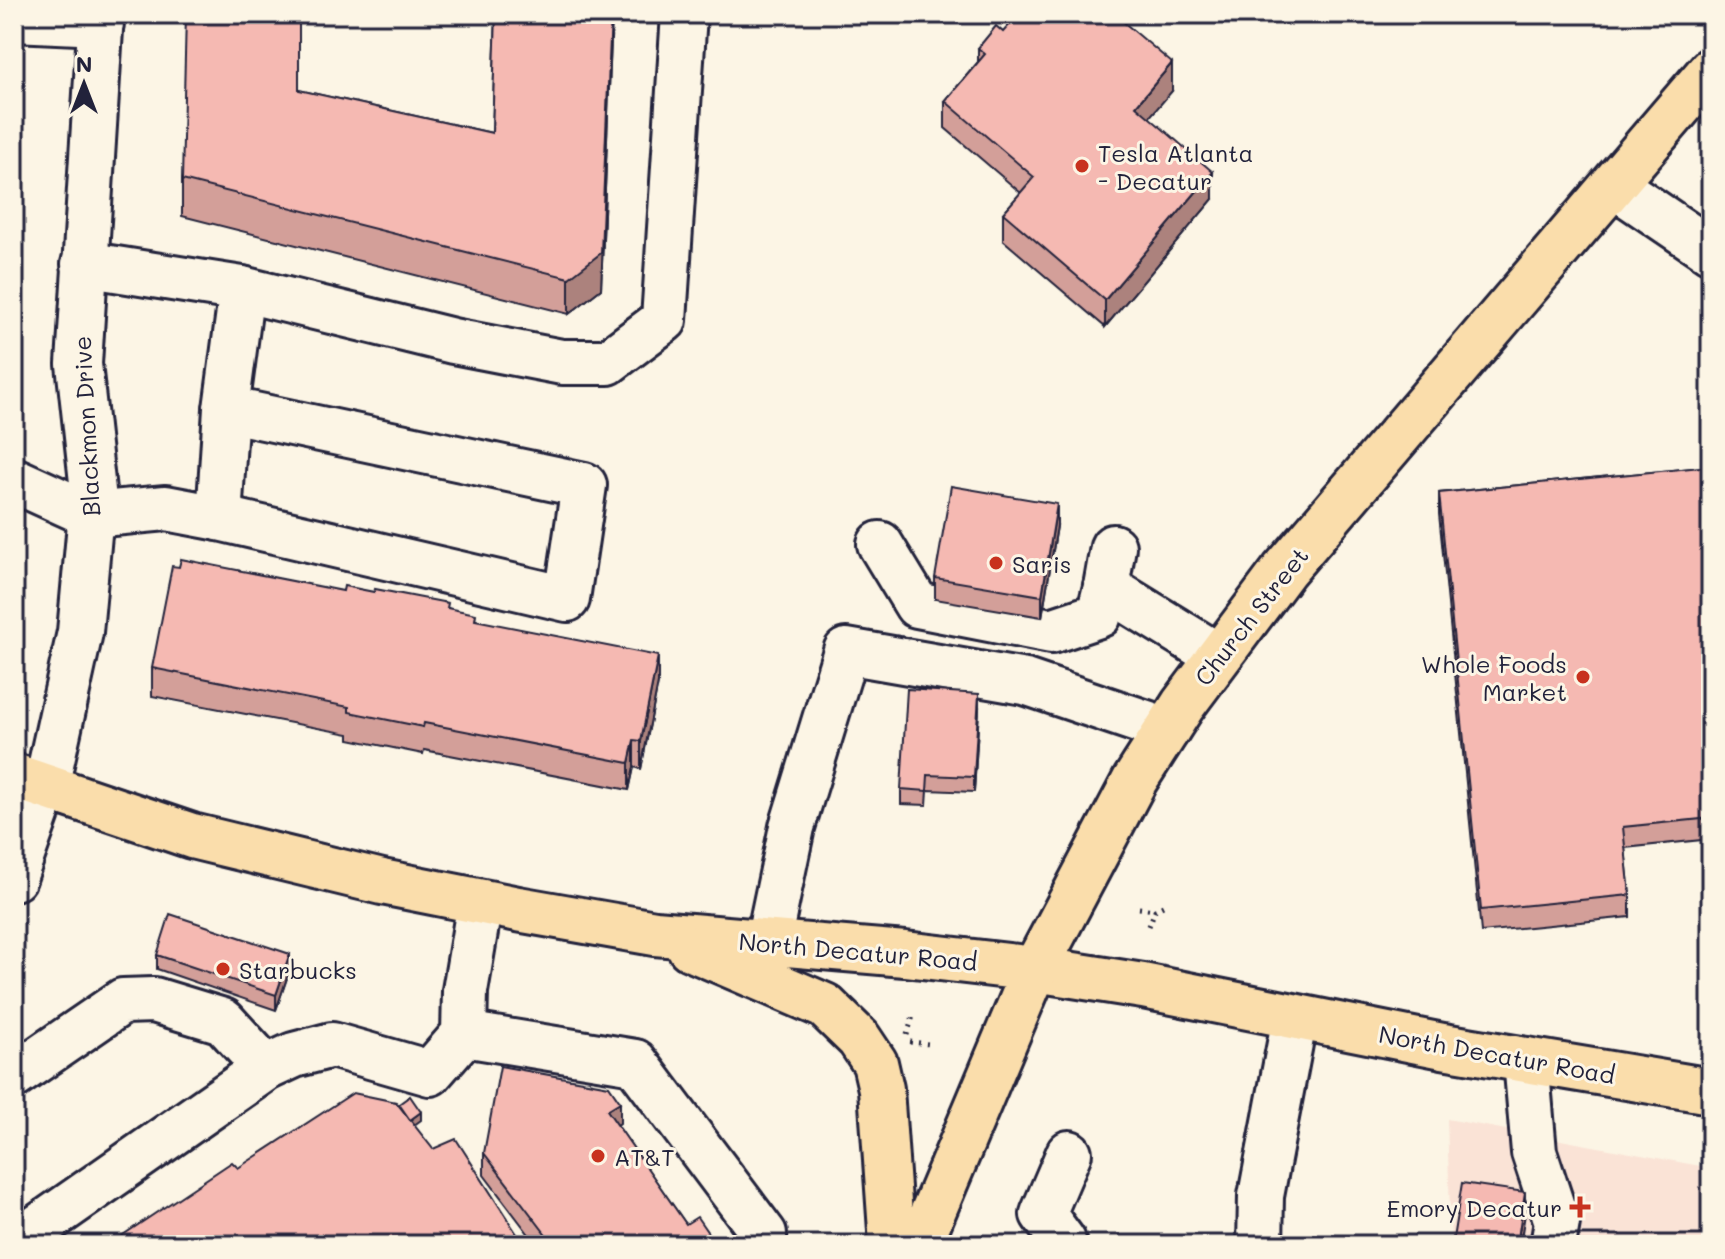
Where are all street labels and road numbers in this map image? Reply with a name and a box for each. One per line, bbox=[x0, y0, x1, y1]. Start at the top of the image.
street label: Blackmon Drive bbox=[66, 335, 106, 517]
street label: Church Street bbox=[1187, 540, 1315, 692]
street label: North Decatur Road bbox=[737, 925, 979, 977]
street label: North Decatur Road bbox=[1376, 1018, 1618, 1090]

